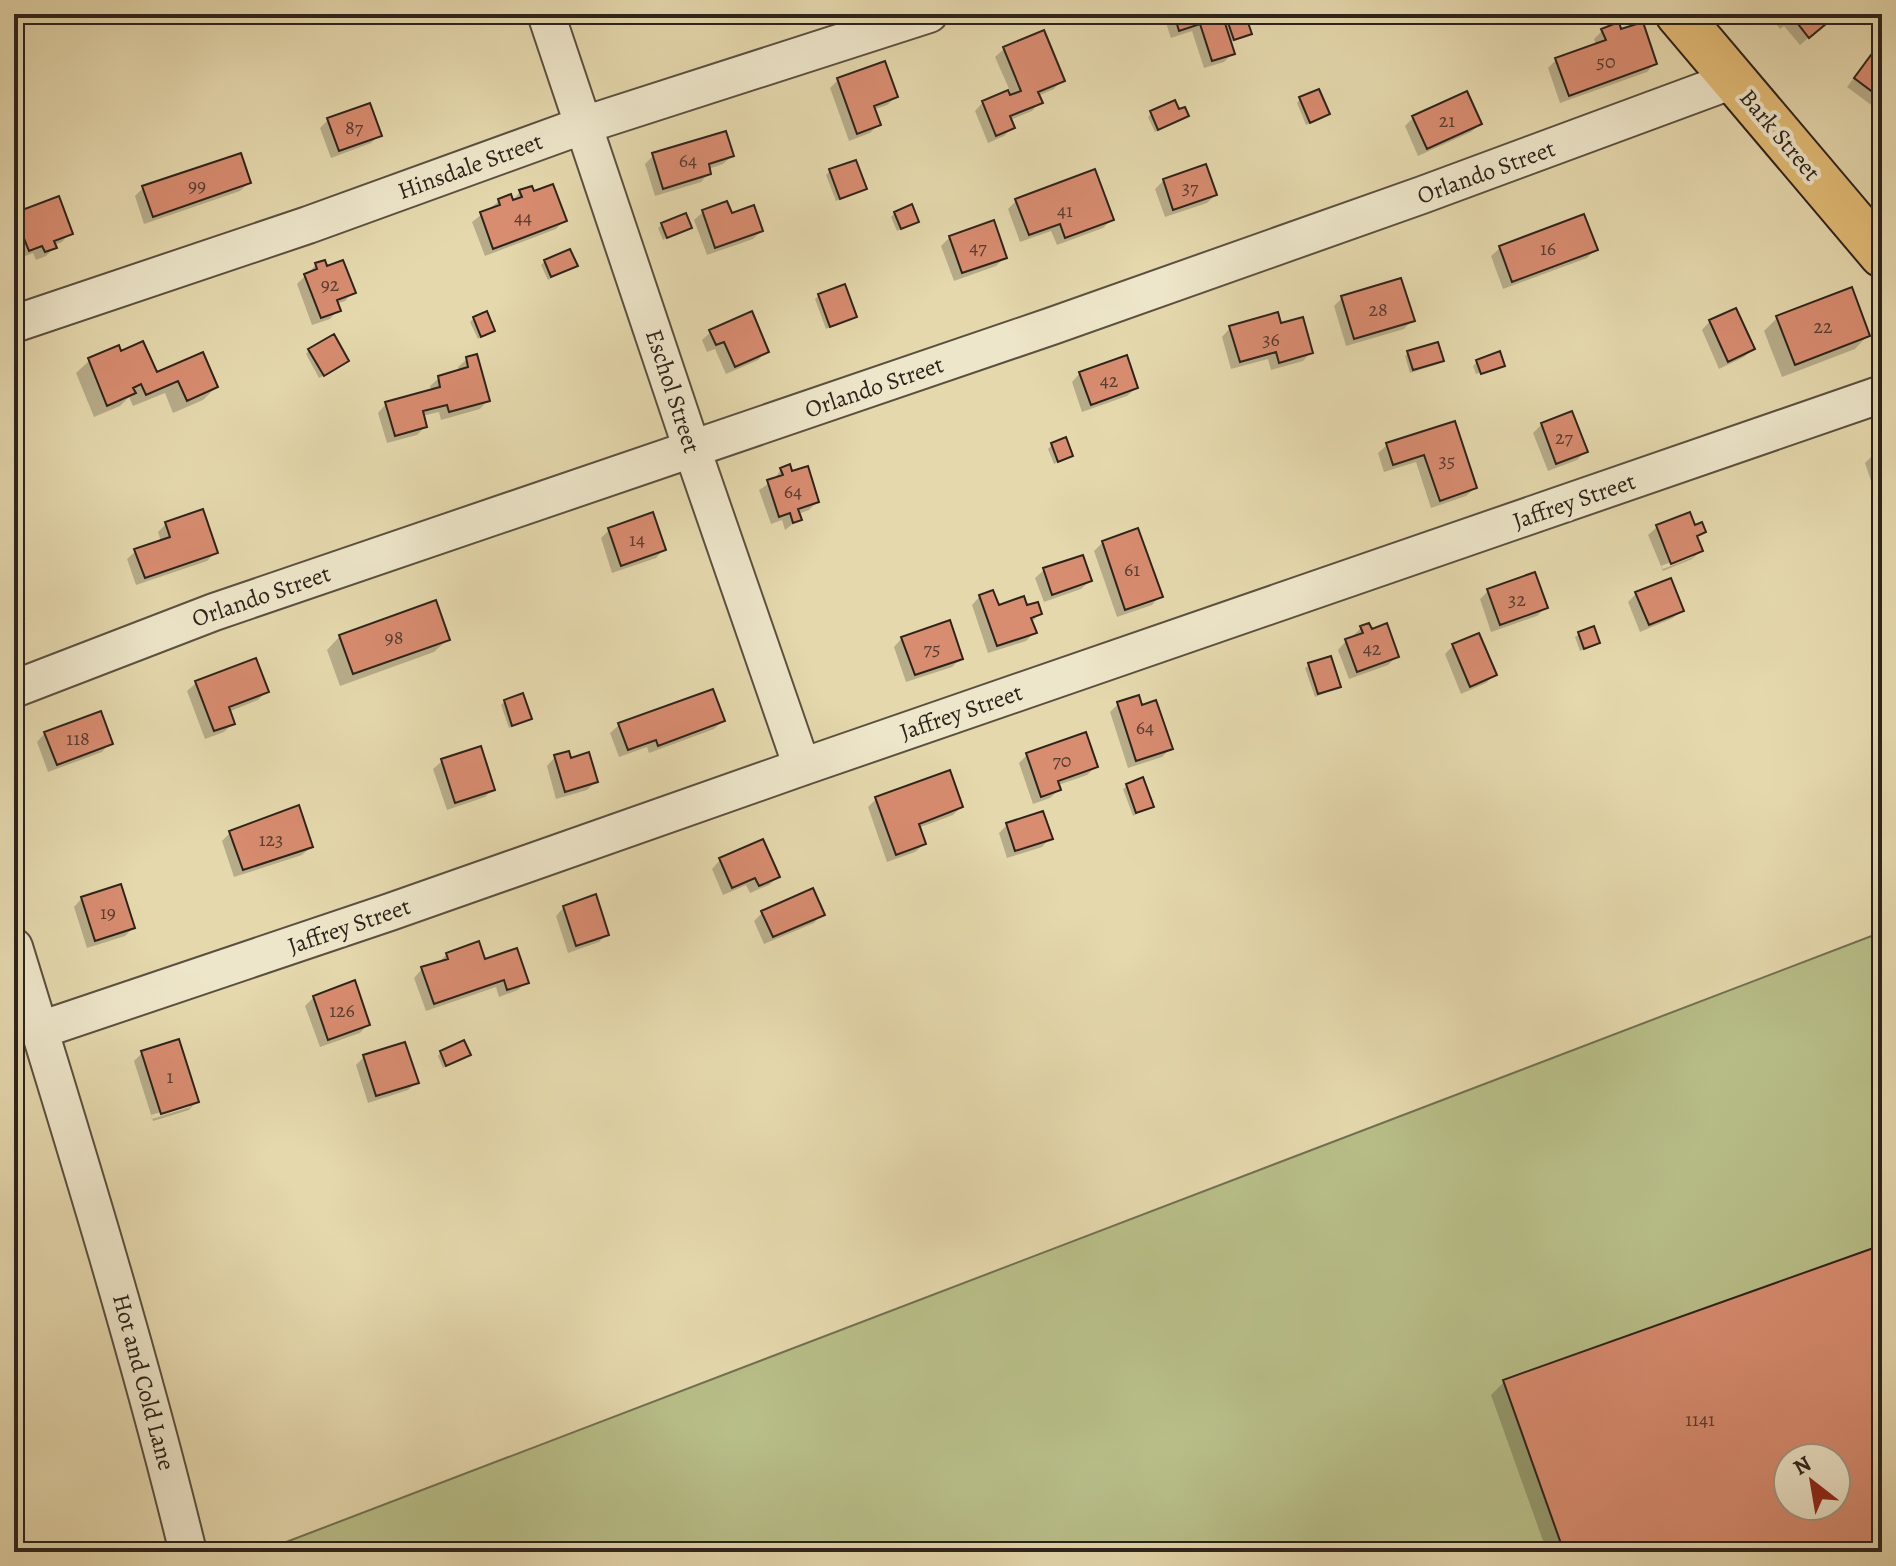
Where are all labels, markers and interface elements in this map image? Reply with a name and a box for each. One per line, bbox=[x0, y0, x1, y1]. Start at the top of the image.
house number: 50 bbox=[1596, 48, 1616, 75]
street label: Bark Street bbox=[1732, 82, 1828, 188]
house number: 21 bbox=[1439, 107, 1455, 134]
house number: 87 bbox=[345, 114, 364, 141]
street label: Hinsdale Street bbox=[393, 125, 547, 207]
street label: Orlando Street bbox=[1413, 132, 1559, 212]
house number: 64 bbox=[679, 147, 697, 174]
house number: 99 bbox=[188, 172, 206, 199]
house number: 37 bbox=[1182, 174, 1199, 201]
house number: 41 bbox=[1057, 197, 1073, 224]
house number: 44 bbox=[514, 204, 532, 231]
house number: 47 bbox=[969, 234, 987, 261]
house number: 16 bbox=[1540, 235, 1556, 262]
house number: 92 bbox=[321, 271, 340, 298]
house number: 28 bbox=[1368, 296, 1388, 323]
house number: 22 bbox=[1814, 313, 1833, 340]
street label: Eschol Street bbox=[638, 325, 708, 457]
house number: 36 bbox=[1262, 326, 1280, 353]
street label: Orlando Street bbox=[800, 348, 948, 426]
house number: 42 bbox=[1100, 367, 1119, 394]
house number: 27 bbox=[1555, 424, 1574, 451]
house number: 35 bbox=[1439, 447, 1455, 474]
street label: Jaffrey Street bbox=[1508, 465, 1640, 537]
house number: 64 bbox=[784, 478, 802, 505]
house number: 14 bbox=[629, 526, 645, 553]
house number: 61 bbox=[1124, 556, 1140, 583]
street label: Orlando Street bbox=[187, 557, 335, 635]
house number: 32 bbox=[1508, 586, 1526, 613]
house number: 98 bbox=[385, 624, 403, 651]
house number: 75 bbox=[924, 635, 941, 662]
house number: 42 bbox=[1363, 635, 1382, 662]
street label: Jaffrey Street bbox=[895, 676, 1027, 748]
house number: 64 bbox=[1136, 714, 1154, 741]
house number: 118 bbox=[66, 725, 90, 752]
house number: 70 bbox=[1052, 747, 1072, 774]
house number: 123 bbox=[259, 826, 283, 853]
street label: Jaffrey Street bbox=[283, 890, 415, 962]
house number: 19 bbox=[100, 899, 116, 926]
house number: 126 bbox=[329, 997, 355, 1024]
house number: 1 bbox=[167, 1063, 174, 1090]
street label: Hot and Cold Lane bbox=[105, 1290, 183, 1474]
house number: 1141 bbox=[1685, 1406, 1715, 1433]
north arrow bbox=[1772, 1442, 1852, 1522]
text: N bbox=[1788, 1449, 1817, 1483]

